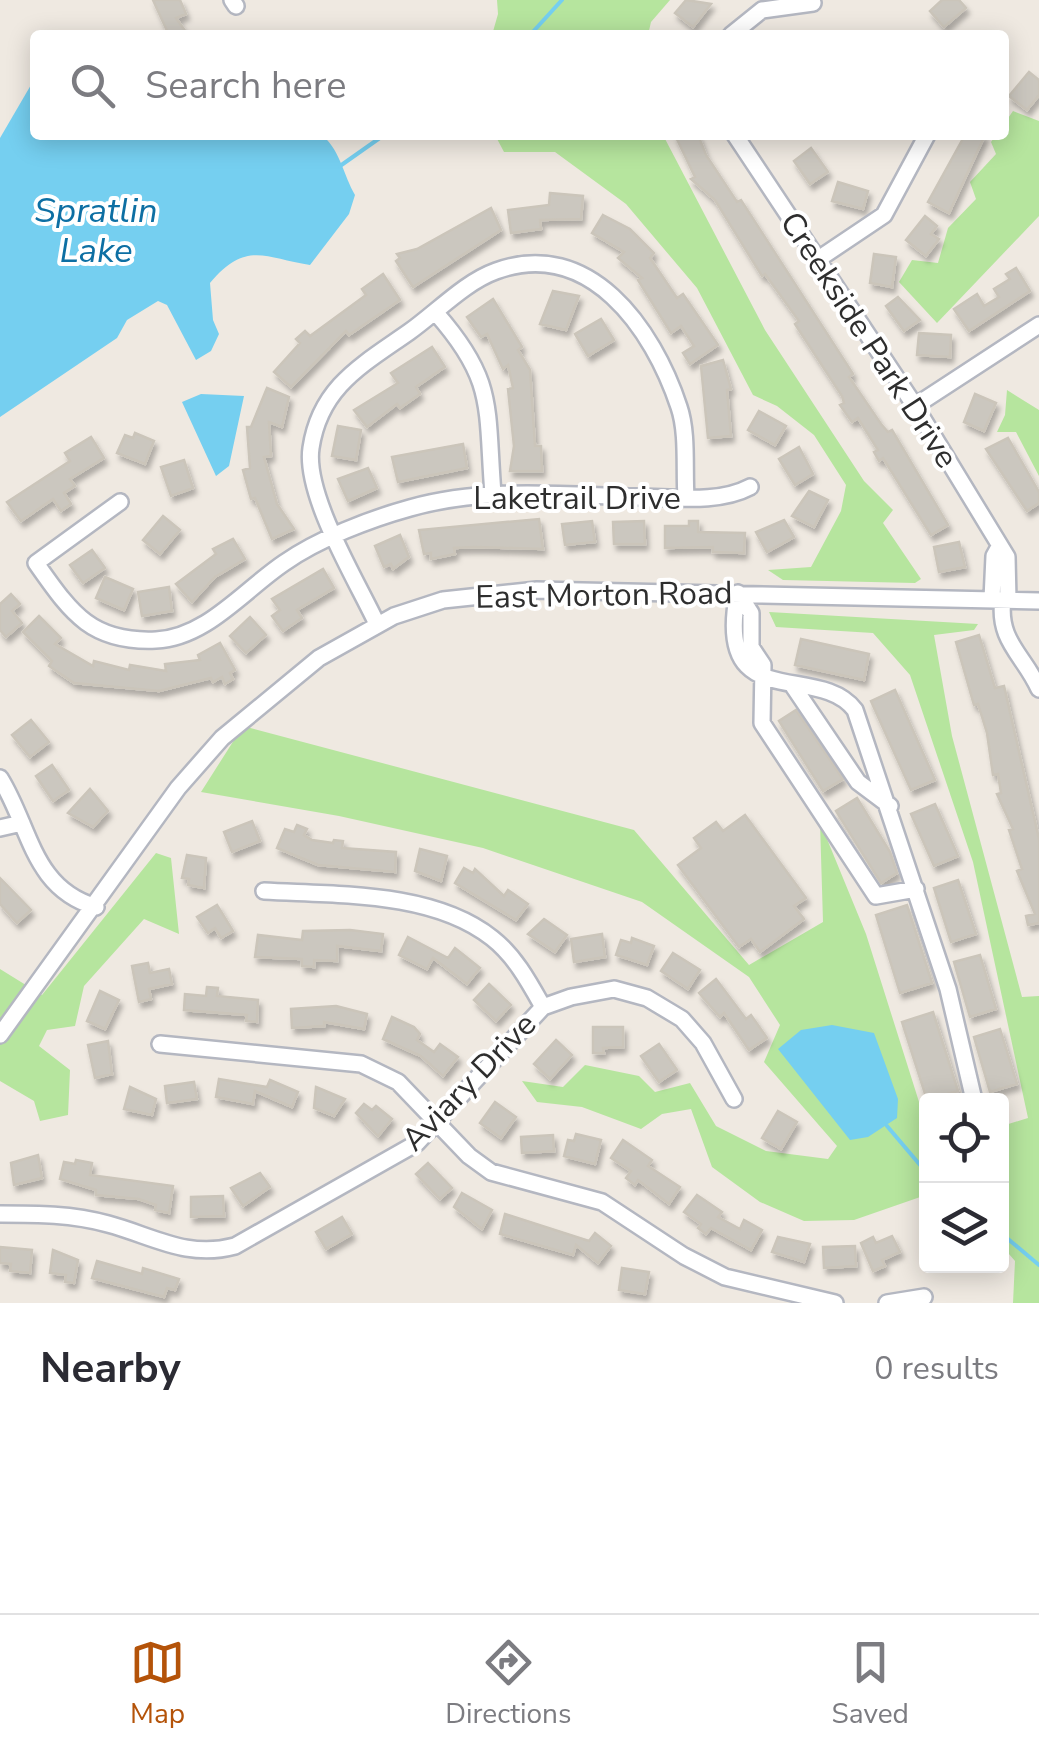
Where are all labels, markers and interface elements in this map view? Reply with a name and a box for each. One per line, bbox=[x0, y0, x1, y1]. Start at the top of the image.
search box bbox=[30, 30, 1009, 140]
icon: search bbox=[65, 58, 120, 113]
text: Search here bbox=[145, 60, 346, 111]
water label: Spratlin Lake bbox=[34, 187, 158, 274]
street label: Creekside Park Drive bbox=[770, 204, 968, 476]
street label: Laketrail Drive bbox=[473, 477, 681, 520]
street label: East Morton Road bbox=[475, 571, 733, 619]
street label: Aviary Drive bbox=[392, 1004, 546, 1160]
map controls bbox=[919, 1093, 1009, 1273]
button: locate bbox=[919, 1093, 1009, 1183]
button: layers bbox=[919, 1183, 1009, 1273]
text: Nearby bbox=[40, 1340, 181, 1397]
text: 0 results bbox=[874, 1347, 999, 1390]
tab: Map bbox=[130, 1635, 185, 1733]
tab: Directions bbox=[445, 1635, 571, 1733]
tab: Saved bbox=[832, 1635, 909, 1733]

